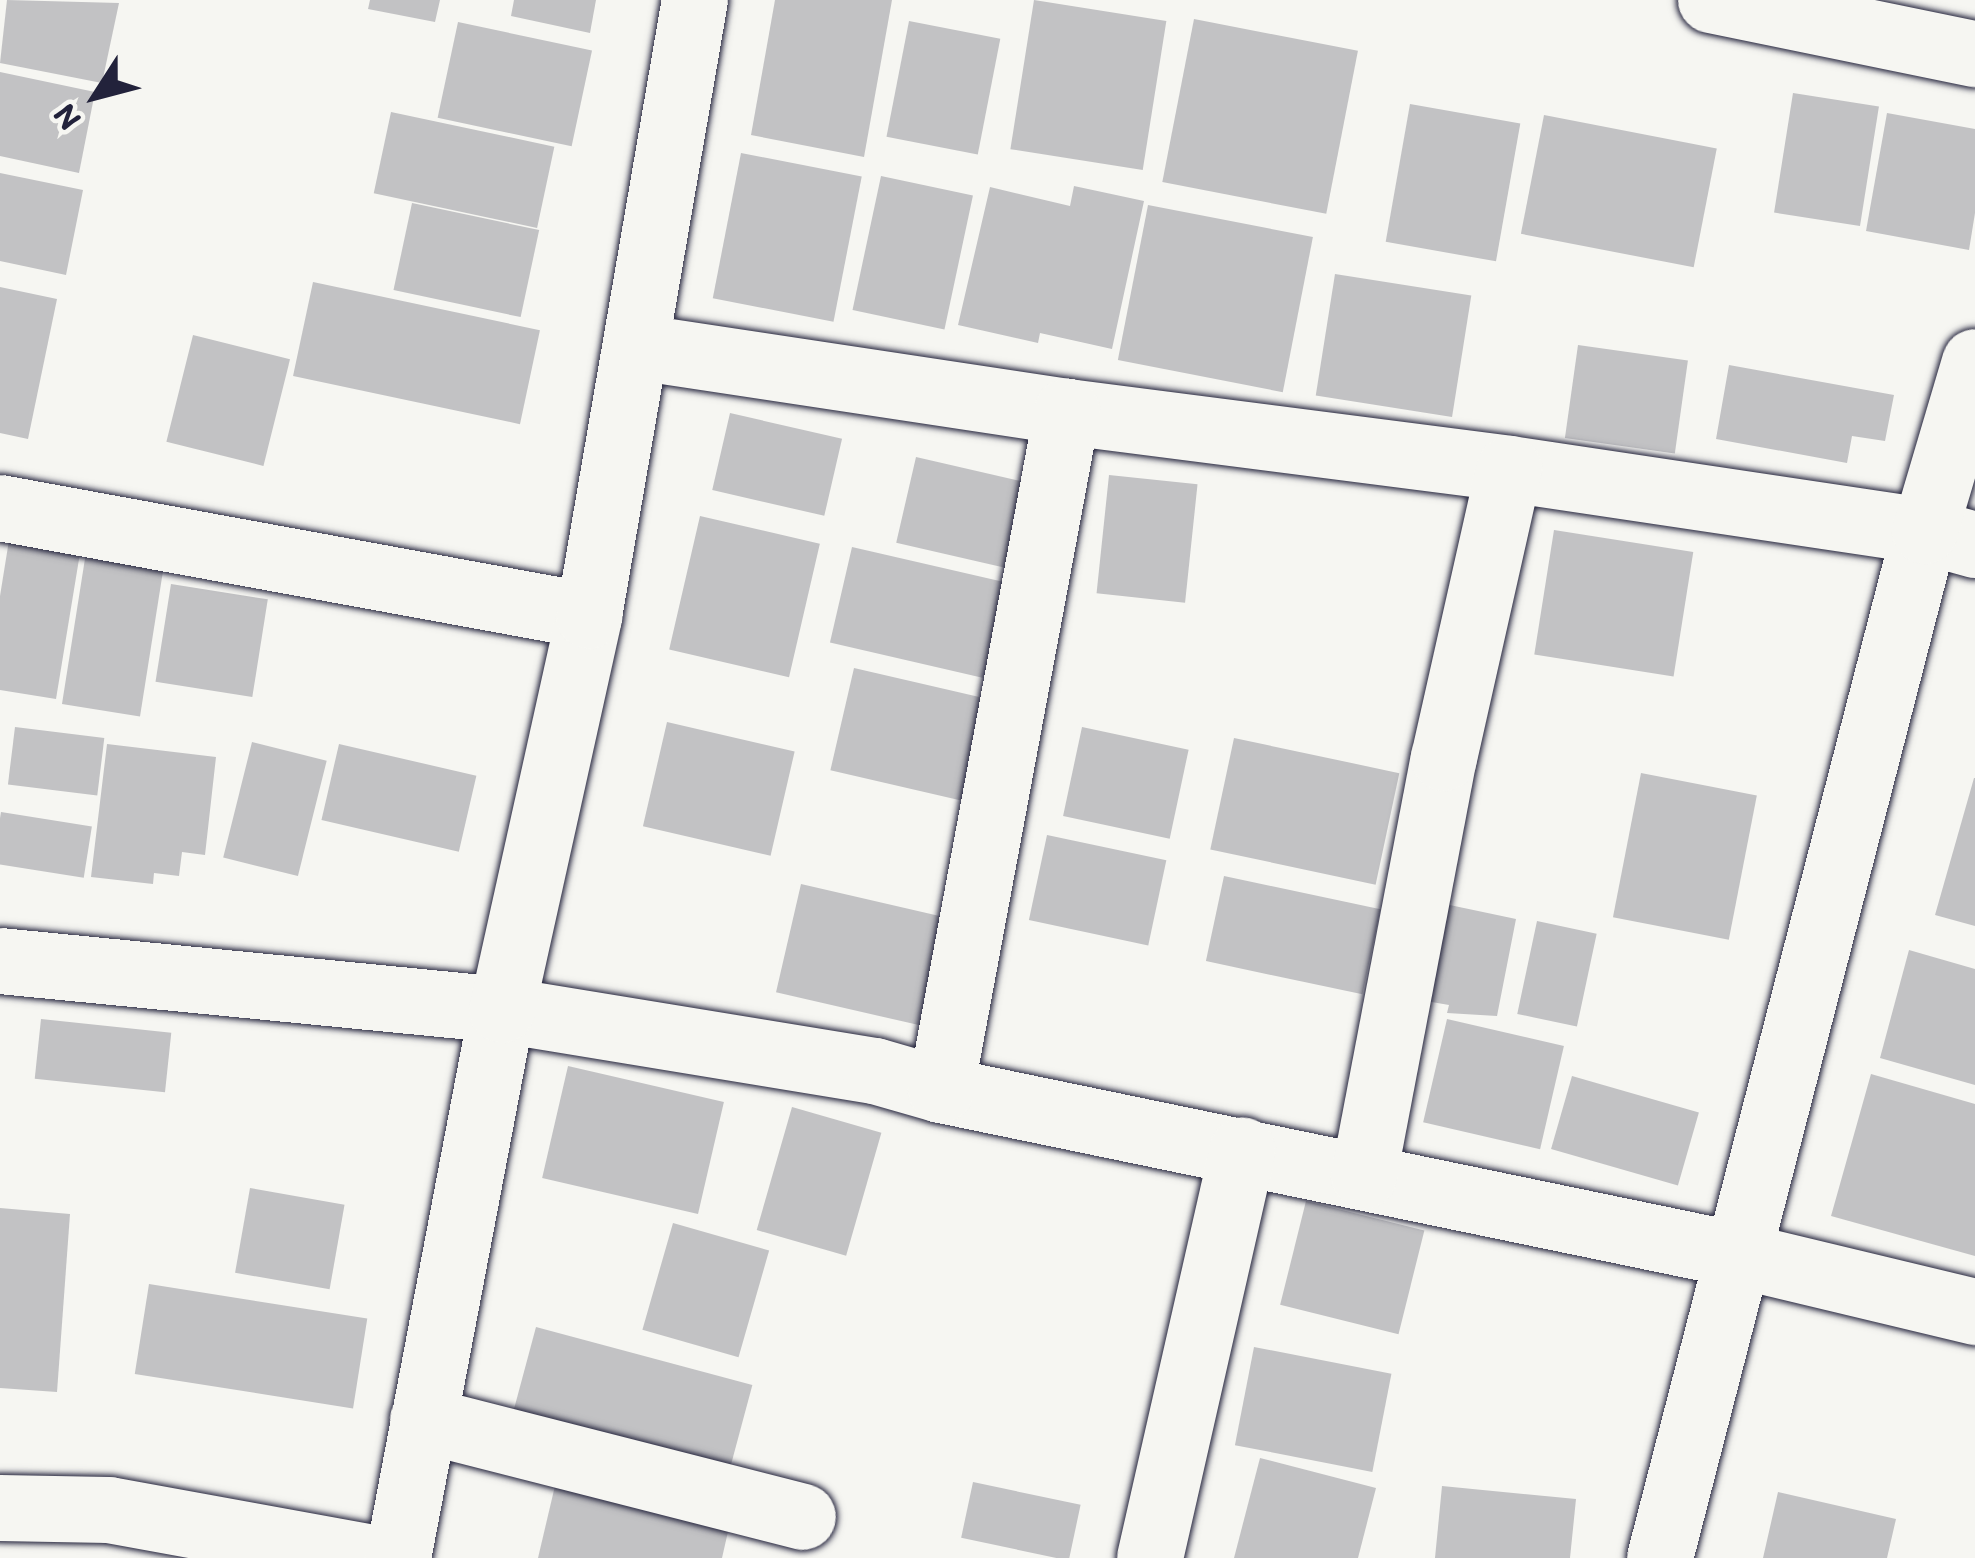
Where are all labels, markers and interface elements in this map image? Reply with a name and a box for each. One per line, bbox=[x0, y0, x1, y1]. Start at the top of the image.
north arrow bbox=[36, 36, 156, 156]
text: N bbox=[44, 97, 89, 138]

